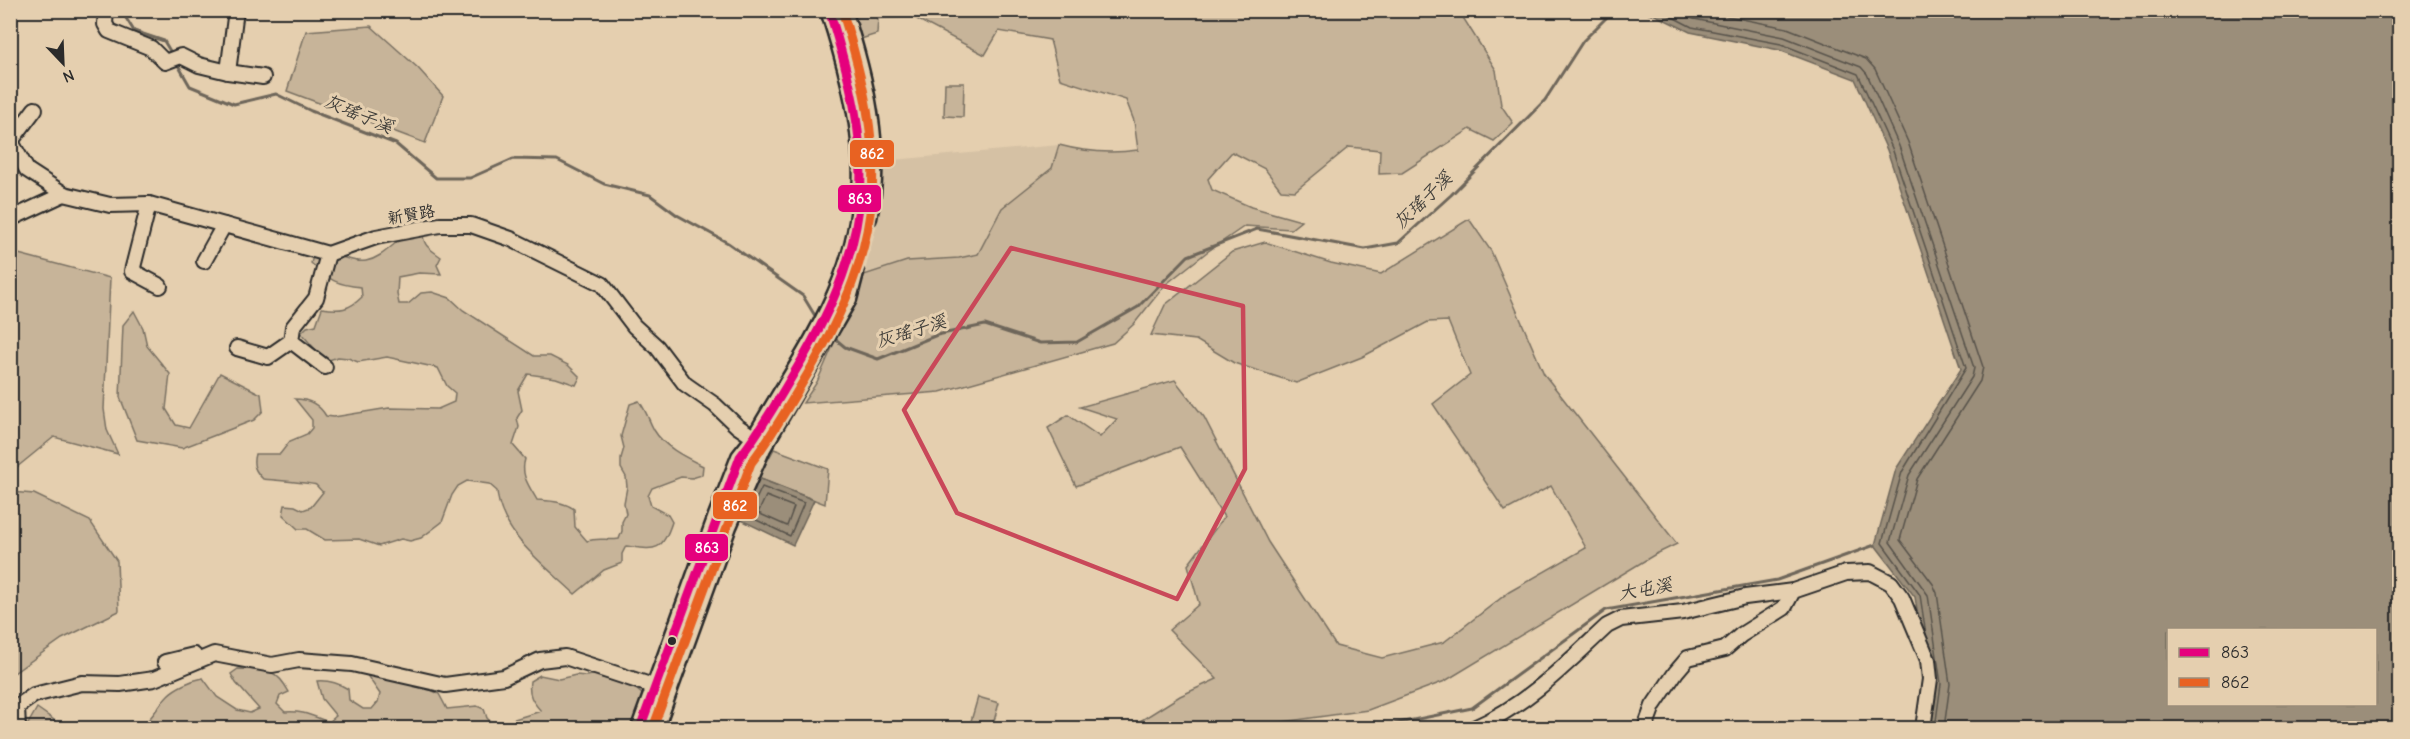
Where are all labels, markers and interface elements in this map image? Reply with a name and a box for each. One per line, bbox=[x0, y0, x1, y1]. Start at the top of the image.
north arrow bbox=[33, 33, 93, 93]
text: N bbox=[60, 66, 77, 86]
water label: 灰瑤子溪 bbox=[322, 91, 397, 139]
line badge: 862 bbox=[849, 139, 895, 168]
text: 862 bbox=[860, 145, 884, 163]
water label: 灰瑤子溪 bbox=[1390, 167, 1457, 233]
line badge: 863 bbox=[837, 184, 882, 213]
text: 863 bbox=[848, 190, 872, 208]
street label: 新賢路 bbox=[386, 202, 436, 228]
water label: 灰瑤子溪 bbox=[874, 311, 950, 352]
line badge: 862 bbox=[712, 491, 758, 520]
text: 862 bbox=[723, 497, 747, 515]
line badge: 863 bbox=[684, 533, 729, 562]
text: 863 bbox=[695, 539, 719, 557]
water label: 大屯溪 bbox=[1617, 574, 1674, 605]
legend bbox=[2167, 628, 2377, 706]
unlabelled marker bbox=[666, 635, 678, 647]
text: 863 bbox=[2221, 642, 2249, 663]
text: 862 bbox=[2221, 672, 2249, 693]

